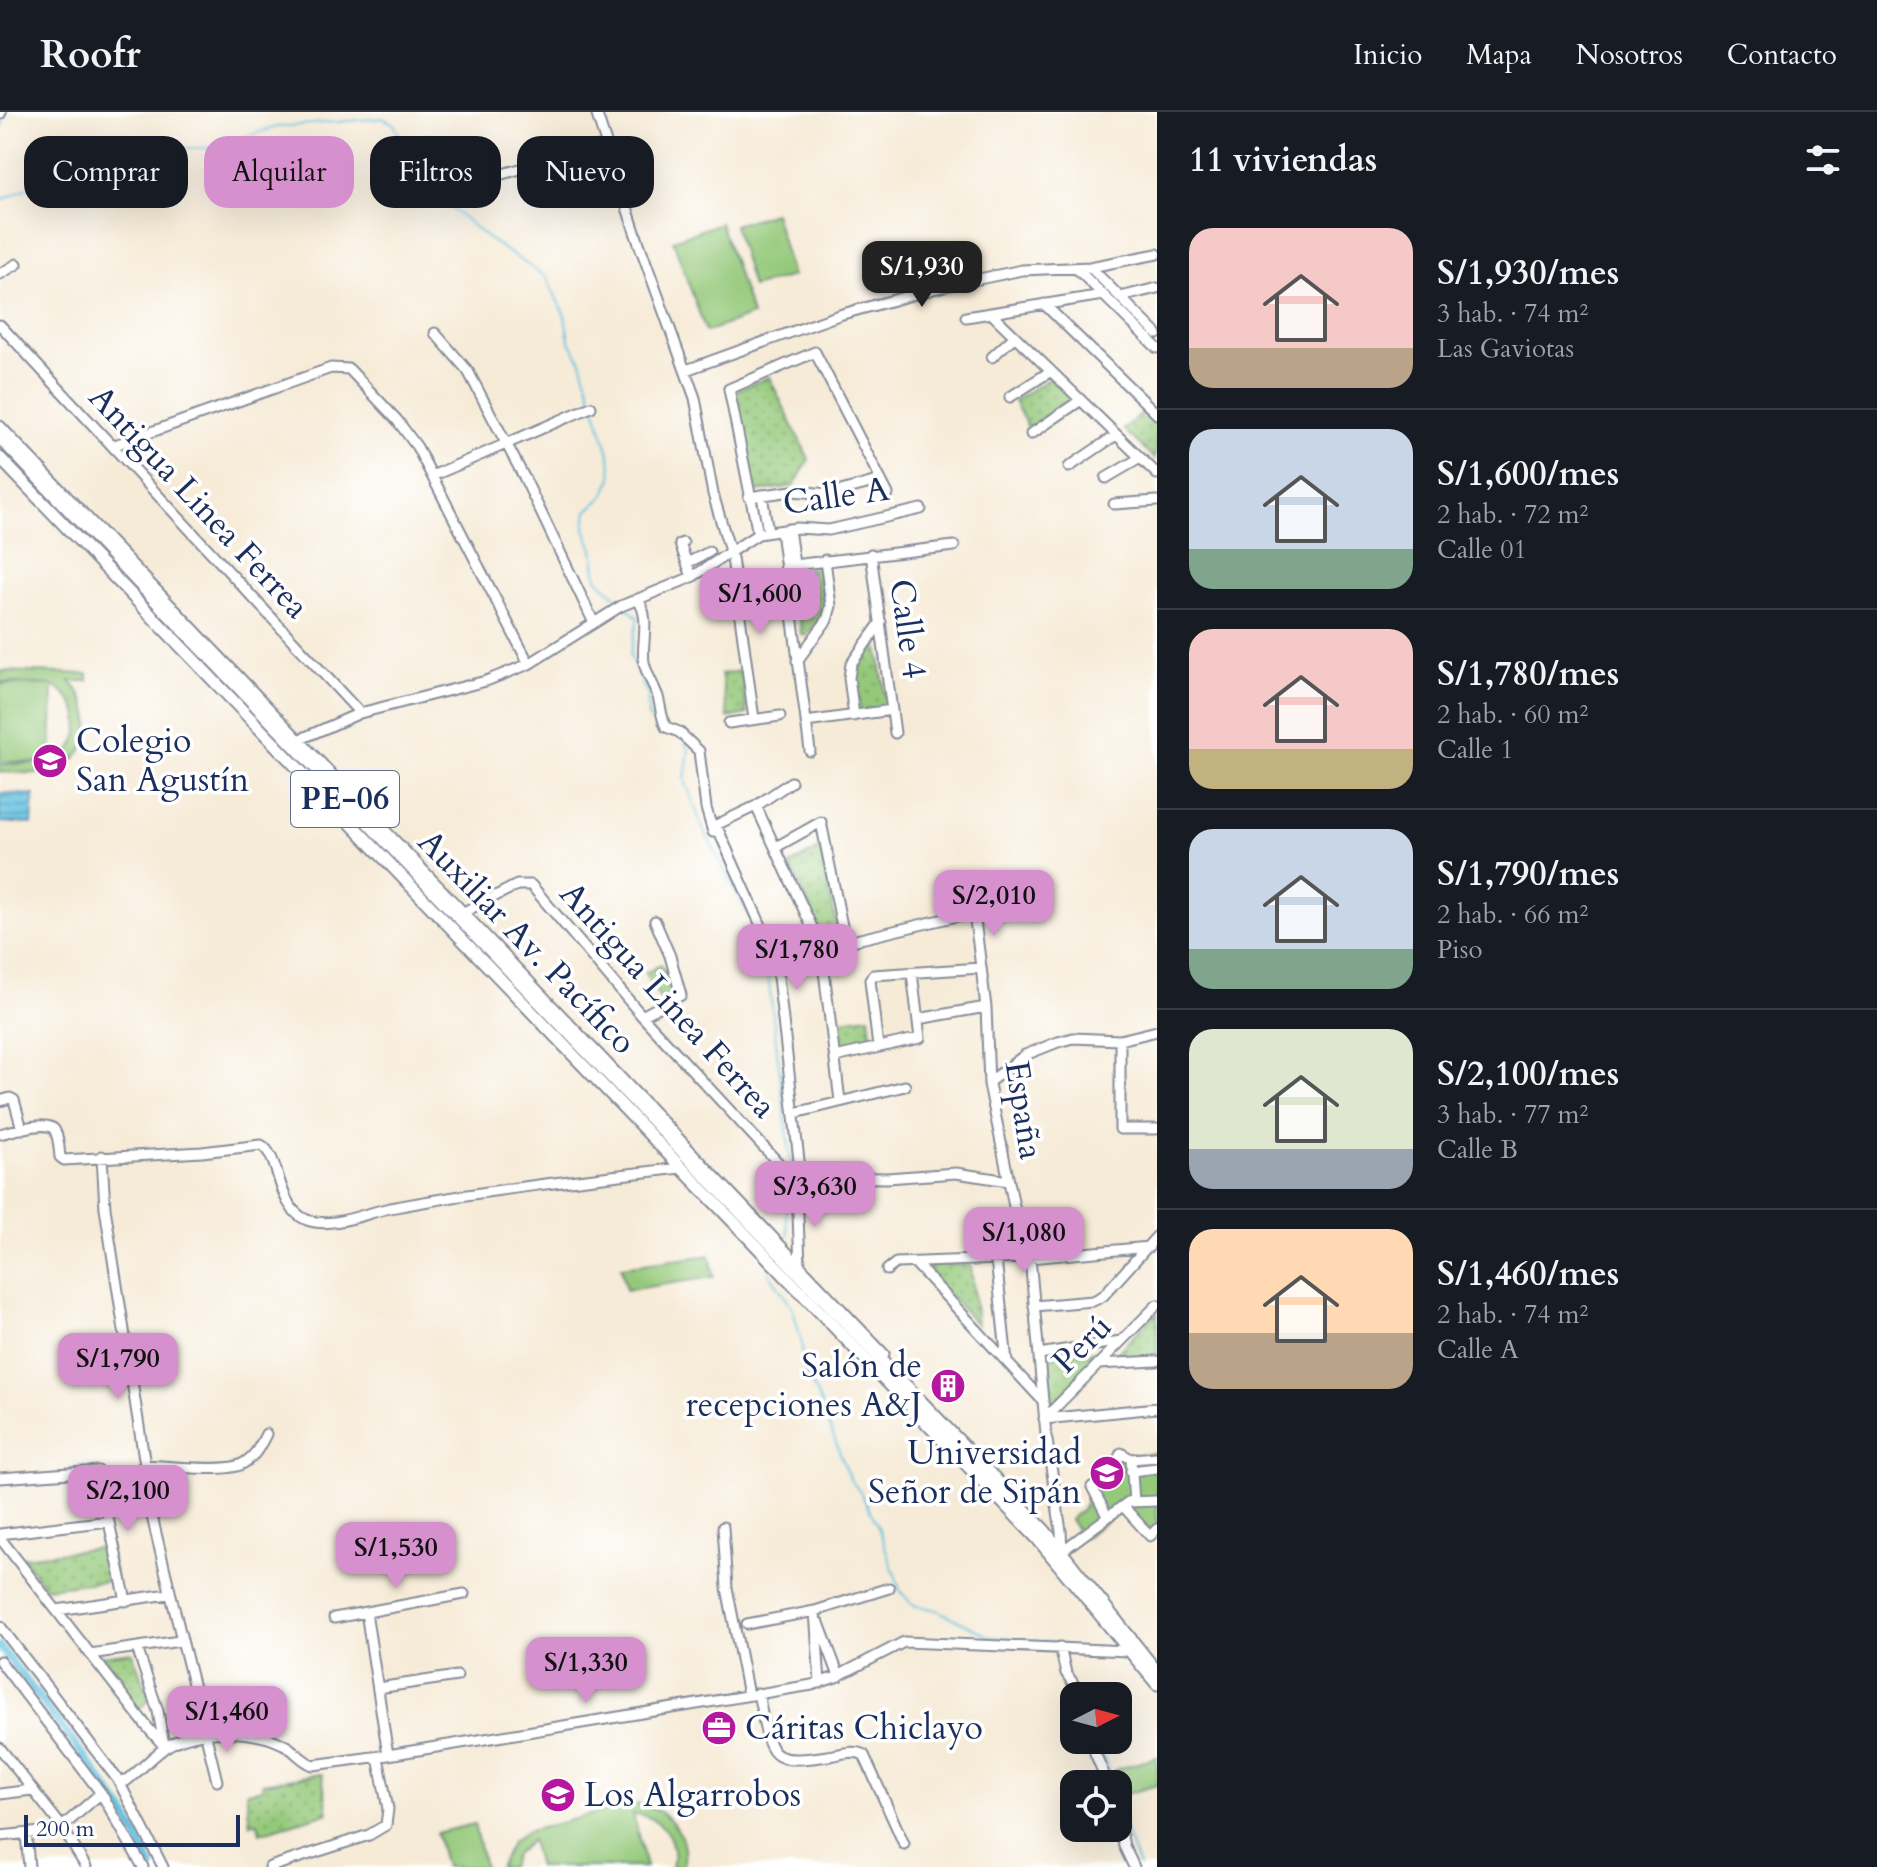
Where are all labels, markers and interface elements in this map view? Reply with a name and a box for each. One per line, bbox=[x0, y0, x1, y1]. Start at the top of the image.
text: Roofr bbox=[40, 29, 141, 81]
text: Inicio bbox=[1353, 36, 1422, 74]
text: Mapa bbox=[1466, 36, 1532, 74]
text: Nosotros bbox=[1576, 36, 1683, 74]
text: Contacto bbox=[1727, 36, 1837, 74]
chip: Comprar bbox=[24, 136, 188, 208]
chip: Alquilar bbox=[204, 136, 354, 208]
chip: Filtros bbox=[370, 136, 501, 208]
chip: Nuevo bbox=[517, 136, 654, 208]
text: 11 viviendas bbox=[1189, 137, 1377, 183]
icon: filters bbox=[1801, 138, 1845, 182]
pin: S/1,930 bbox=[848, 241, 996, 309]
text: S/1,930 bbox=[880, 249, 964, 284]
text: S/1,930/mes bbox=[1437, 250, 1619, 296]
icon: home bbox=[1253, 260, 1349, 356]
text: 3 hab. · 74 m² bbox=[1437, 296, 1588, 331]
text: Las Gaviotas bbox=[1437, 331, 1574, 366]
street label: Antigua Linea Ferrea bbox=[79, 375, 320, 629]
text: S/1,600/mes bbox=[1437, 451, 1619, 497]
icon: home bbox=[1253, 461, 1349, 557]
street label: Calle A bbox=[780, 466, 893, 526]
text: 2 hab. · 72 m² bbox=[1437, 497, 1588, 532]
text: Calle 01 bbox=[1437, 532, 1527, 567]
pin: S/1,600 bbox=[686, 568, 834, 636]
text: S/1,600 bbox=[718, 576, 802, 611]
street label: Calle 4 bbox=[878, 576, 938, 682]
text: S/1,780/mes bbox=[1437, 651, 1619, 697]
icon: home bbox=[1253, 661, 1349, 757]
text: 2 hab. · 60 m² bbox=[1437, 697, 1588, 732]
place label: Colegio San Agustín bbox=[76, 718, 249, 803]
text: Calle 1 bbox=[1437, 732, 1513, 767]
school or university icon: Colegio San Agustín bbox=[31, 742, 69, 780]
road number: PE-06 bbox=[291, 771, 399, 827]
street label: Auxiliar Av. Pacífico bbox=[408, 820, 646, 1064]
text: S/1,790/mes bbox=[1437, 851, 1619, 897]
icon: home bbox=[1253, 861, 1349, 957]
pin: S/2,010 bbox=[920, 870, 1068, 938]
street label: Antigua Linea Ferrea bbox=[549, 872, 787, 1129]
text: S/2,010 bbox=[952, 878, 1036, 913]
text: 2 hab. · 66 m² bbox=[1437, 897, 1588, 932]
pin: S/1,780 bbox=[723, 924, 871, 992]
text: S/1,780 bbox=[755, 932, 839, 967]
text: Piso bbox=[1437, 932, 1482, 967]
text: S/2,100/mes bbox=[1437, 1051, 1619, 1097]
street label: España bbox=[994, 1057, 1055, 1163]
icon: home bbox=[1253, 1061, 1349, 1157]
text: 3 hab. · 77 m² bbox=[1437, 1097, 1588, 1132]
text: Calle B bbox=[1437, 1132, 1518, 1167]
pin: S/3,630 bbox=[741, 1161, 889, 1229]
text: S/3,630 bbox=[773, 1169, 857, 1204]
pin: S/1,080 bbox=[950, 1207, 1098, 1275]
text: S/1,080 bbox=[982, 1215, 1066, 1250]
text: S/1,460/mes bbox=[1437, 1251, 1619, 1297]
icon: home bbox=[1253, 1261, 1349, 1357]
text: 2 hab. · 74 m² bbox=[1437, 1297, 1588, 1332]
street label: Perú bbox=[1042, 1304, 1122, 1384]
text: Calle A bbox=[1437, 1332, 1519, 1367]
pin: S/1,790 bbox=[44, 1333, 192, 1401]
text: S/1,790 bbox=[76, 1341, 160, 1376]
place label: Salón de recepciones A&J bbox=[685, 1343, 922, 1428]
building icon: Salón de recepciones A&J bbox=[929, 1367, 967, 1405]
place label: Universidad Señor de Sipán bbox=[868, 1430, 1081, 1515]
school or university icon: Universidad Señor de Sipán bbox=[1088, 1454, 1126, 1492]
pin: S/2,100 bbox=[54, 1465, 202, 1533]
text: S/2,100 bbox=[86, 1473, 170, 1508]
pin: S/1,530 bbox=[322, 1522, 470, 1590]
text: S/1,530 bbox=[354, 1530, 438, 1565]
pin: S/1,330 bbox=[512, 1637, 660, 1705]
text: S/1,330 bbox=[544, 1645, 628, 1680]
north arrow bbox=[1060, 1682, 1132, 1754]
map controls bbox=[1060, 1682, 1132, 1842]
pin: S/1,460 bbox=[153, 1686, 301, 1754]
text: S/1,460 bbox=[185, 1694, 269, 1729]
place label: Cáritas Chiclayo bbox=[745, 1705, 983, 1751]
office icon: Cáritas Chiclayo bbox=[700, 1709, 738, 1747]
button: locate bbox=[1060, 1770, 1132, 1842]
place label: Los Algarrobos bbox=[584, 1772, 801, 1818]
school or university icon: Los Algarrobos bbox=[539, 1776, 577, 1814]
scale bar bbox=[24, 1811, 240, 1847]
text: 200 m bbox=[36, 1814, 94, 1844]

